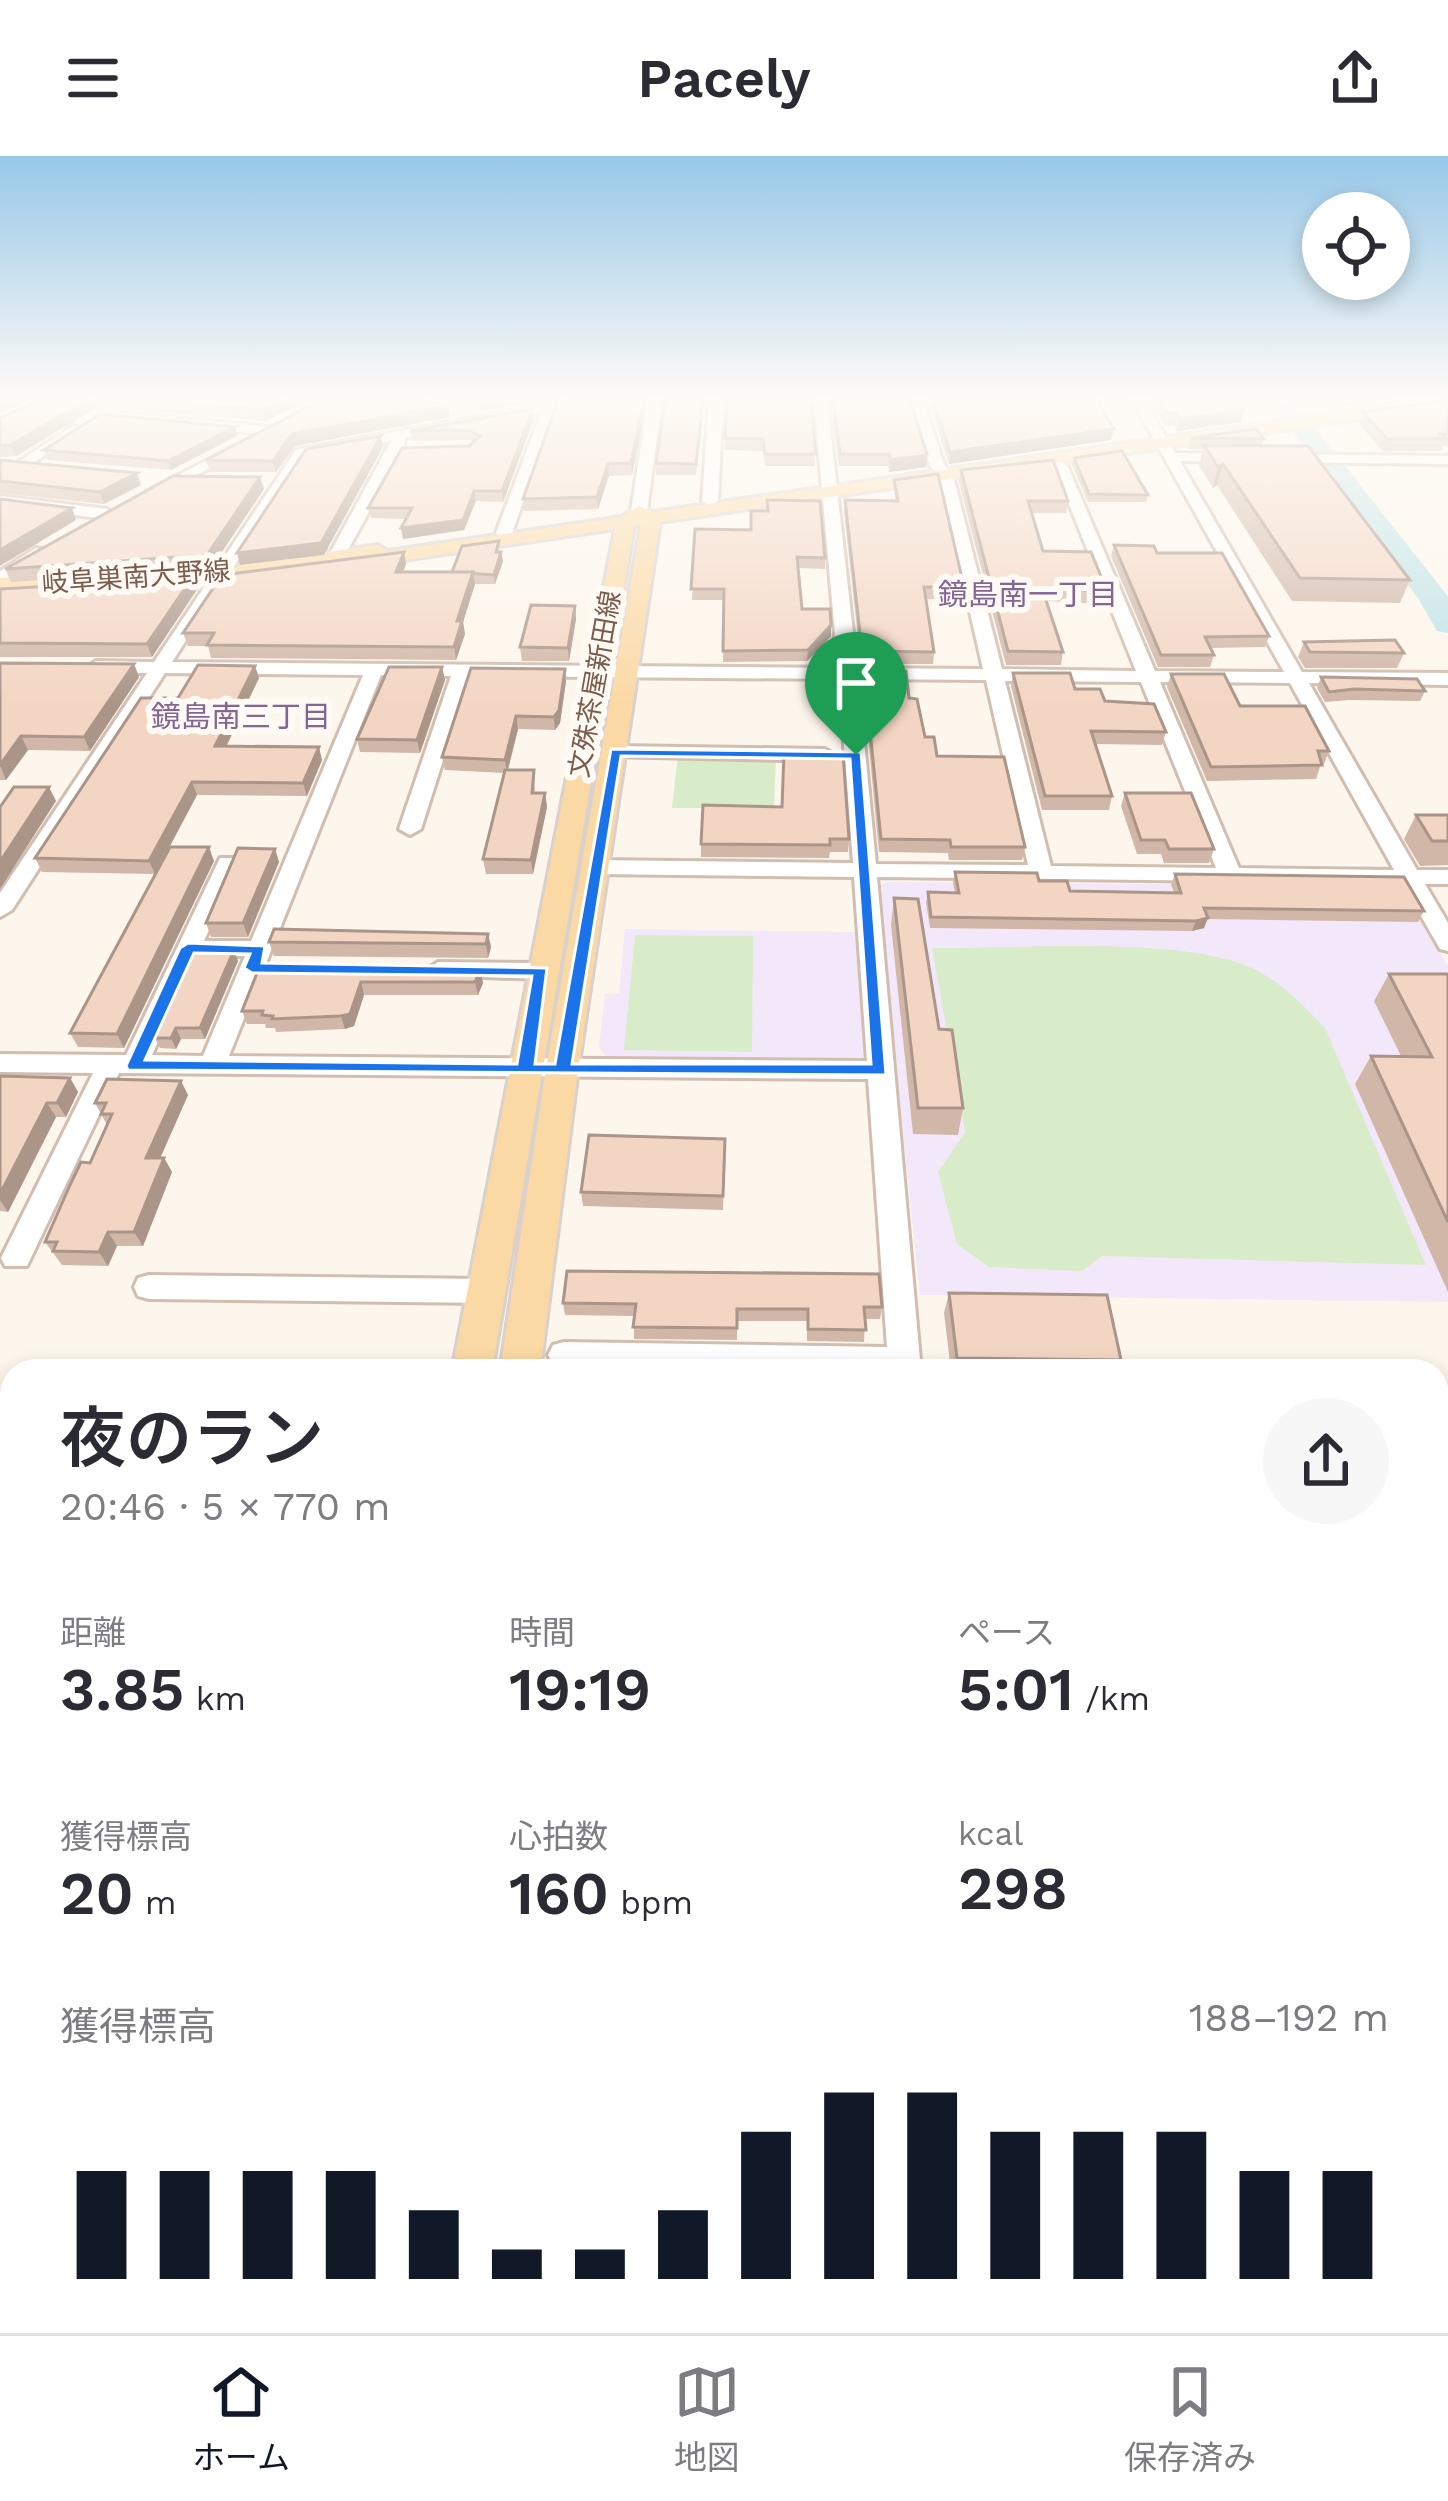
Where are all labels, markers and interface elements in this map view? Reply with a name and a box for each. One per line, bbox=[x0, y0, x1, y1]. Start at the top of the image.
icon: menu bbox=[60, 45, 126, 111]
icon: share bbox=[1322, 45, 1388, 111]
text: Pacely bbox=[637, 47, 811, 110]
map controls bbox=[1302, 192, 1410, 300]
button: locate bbox=[1302, 192, 1410, 300]
street label: 岐阜巣南大野線 bbox=[41, 554, 231, 600]
district label: 鏡島南一丁目 bbox=[938, 577, 1118, 612]
street label: 文殊茶屋新田線 bbox=[563, 588, 627, 780]
pin bbox=[805, 632, 907, 755]
icon: arrive bbox=[823, 650, 889, 716]
district label: 鏡島南三丁目 bbox=[151, 699, 331, 734]
button: share bbox=[1263, 1398, 1389, 1524]
text: 夜のラン bbox=[60, 1400, 324, 1477]
text: 20:46 · 5 × 770 m bbox=[60, 1484, 391, 1529]
text: 距離 bbox=[60, 1613, 126, 1652]
text: 時間 bbox=[509, 1613, 575, 1652]
text: ペース bbox=[958, 1613, 1055, 1652]
text: 3.85 bbox=[60, 1654, 185, 1725]
text: 19:19 bbox=[509, 1654, 651, 1725]
text: 5:01 bbox=[958, 1654, 1074, 1725]
text: km bbox=[185, 1679, 246, 1718]
text: /km bbox=[1074, 1679, 1150, 1718]
text: kcal bbox=[958, 1814, 1023, 1853]
text: 獲得標高 bbox=[60, 1817, 192, 1856]
text: 心拍数 bbox=[509, 1817, 608, 1856]
text: 298 bbox=[958, 1853, 1068, 1924]
text: 20 bbox=[60, 1858, 134, 1929]
text: 160 bbox=[509, 1858, 609, 1929]
text: m bbox=[134, 1883, 176, 1922]
text: bpm bbox=[609, 1883, 693, 1922]
text: 188–192 m bbox=[1189, 1995, 1389, 2040]
text: 獲得標高 bbox=[60, 2004, 216, 2049]
tab: ホーム bbox=[192, 2359, 290, 2479]
tab: 地図 bbox=[674, 2359, 740, 2479]
tab: 保存済み bbox=[1124, 2359, 1256, 2479]

